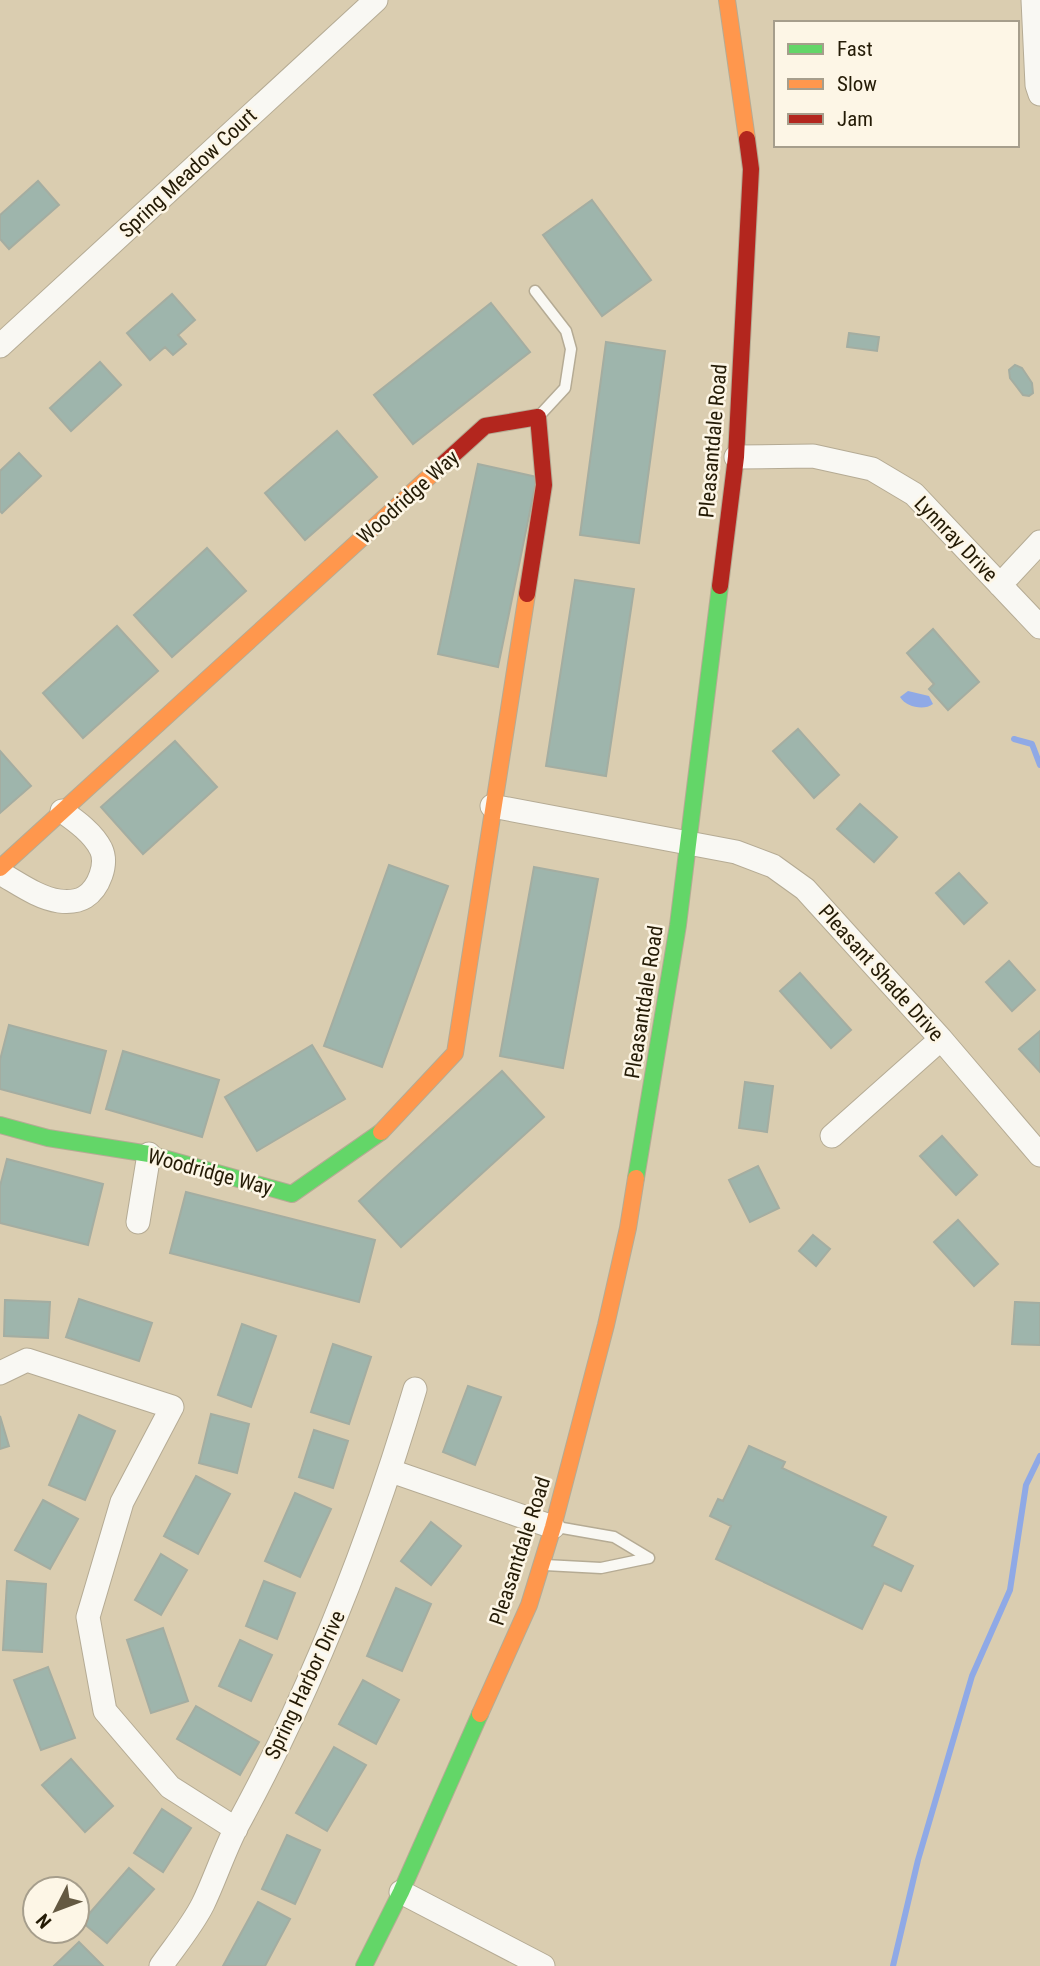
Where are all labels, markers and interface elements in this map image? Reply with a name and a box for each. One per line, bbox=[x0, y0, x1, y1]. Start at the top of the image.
legend bbox=[774, 21, 1019, 147]
text: Fast bbox=[837, 37, 873, 61]
text: Slow bbox=[837, 72, 877, 96]
street label: Spring Meadow Court bbox=[114, 103, 262, 243]
text: Jam bbox=[837, 107, 873, 131]
street label: Pleasantdale Road bbox=[694, 363, 732, 519]
street label: Woodridge Way bbox=[352, 445, 464, 549]
street label: Lynnray Drive bbox=[909, 491, 1003, 587]
street label: Pleasant Shade Drive bbox=[813, 900, 949, 1046]
street label: Pleasantdale Road bbox=[620, 924, 668, 1080]
street label: Woodridge Way bbox=[145, 1144, 275, 1200]
street label: Pleasantdale Road bbox=[485, 1474, 555, 1628]
street label: Spring Harbor Drive bbox=[260, 1607, 350, 1763]
north arrow bbox=[21, 1875, 91, 1945]
text: N bbox=[31, 1909, 56, 1933]

